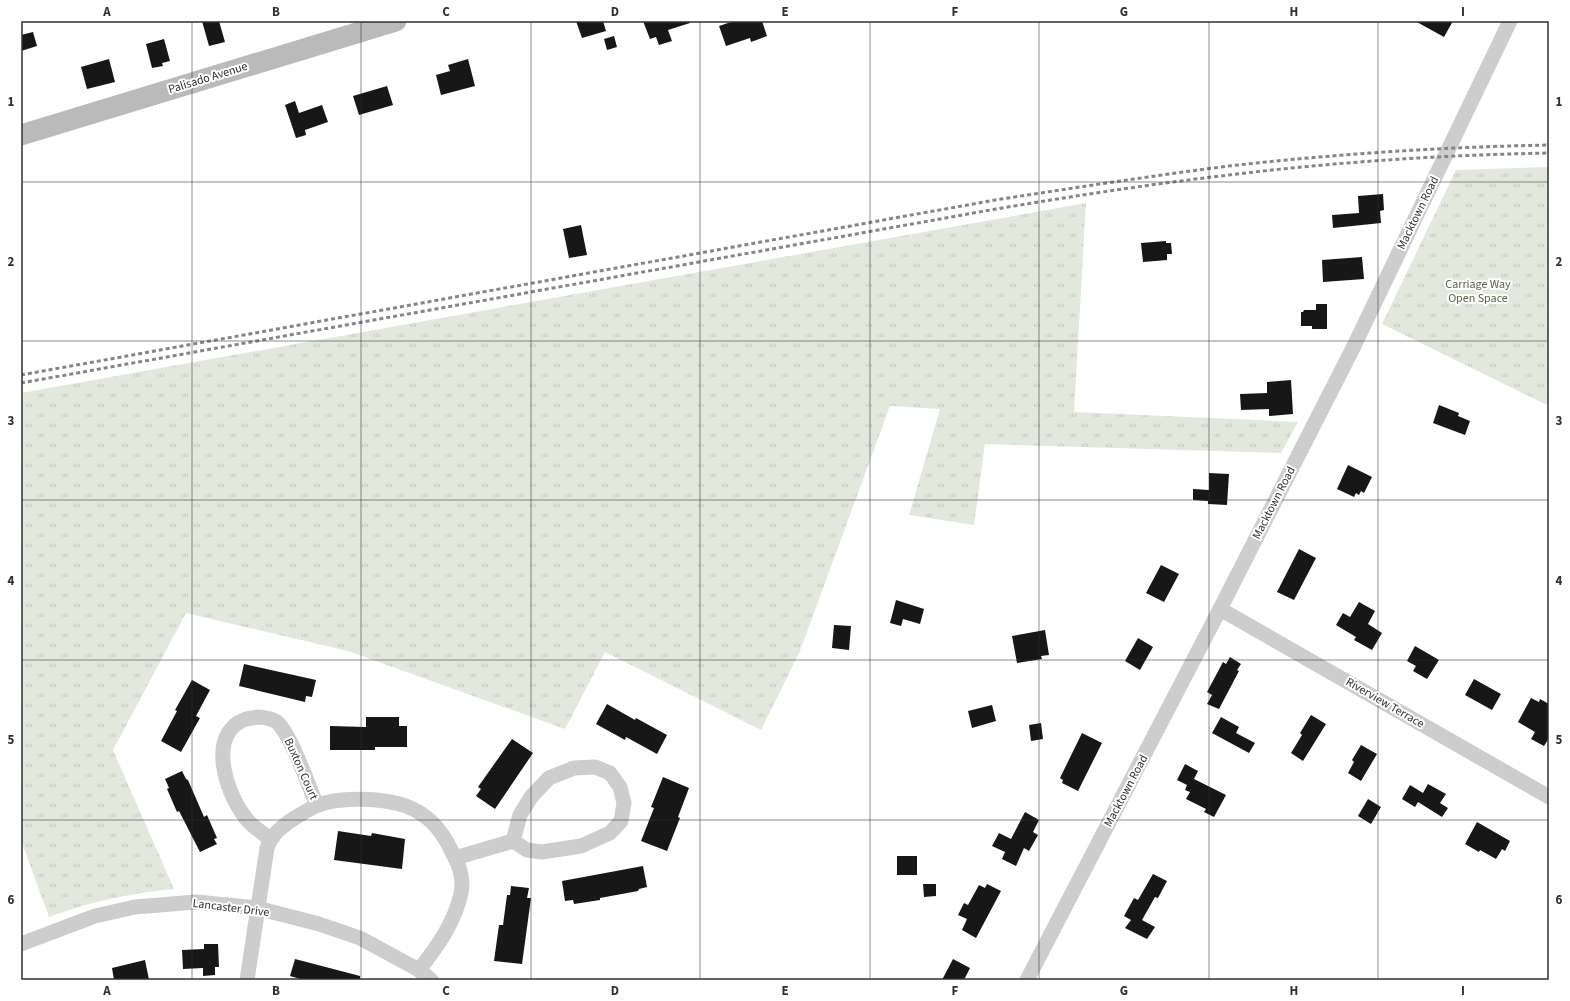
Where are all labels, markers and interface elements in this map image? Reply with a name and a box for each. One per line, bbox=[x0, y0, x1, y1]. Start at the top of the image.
text: A bbox=[102, 3, 111, 21]
text: B bbox=[272, 3, 280, 21]
text: C bbox=[442, 3, 450, 21]
text: D bbox=[611, 3, 619, 21]
text: E bbox=[781, 3, 789, 21]
text: F bbox=[952, 3, 959, 21]
text: G bbox=[1120, 3, 1128, 21]
text: H bbox=[1290, 3, 1298, 21]
text: I bbox=[1461, 3, 1465, 21]
street label: Palisado Avenue bbox=[166, 58, 250, 98]
text: 1 bbox=[8, 93, 15, 111]
text: 1 bbox=[1556, 93, 1563, 111]
street label: Macktown Road bbox=[1393, 173, 1443, 253]
text: 2 bbox=[8, 253, 15, 271]
text: 2 bbox=[1556, 253, 1563, 271]
park label: Carriage Way Open Space bbox=[1445, 276, 1511, 307]
text: 3 bbox=[8, 412, 15, 430]
text: 3 bbox=[1556, 412, 1563, 430]
street label: Macktown Road bbox=[1248, 464, 1300, 542]
text: 4 bbox=[8, 572, 15, 590]
text: 4 bbox=[1556, 572, 1563, 590]
street label: Riverview Terrace bbox=[1343, 674, 1427, 732]
text: 5 bbox=[8, 731, 15, 749]
text: 5 bbox=[1556, 731, 1563, 749]
street label: Buxton Court bbox=[280, 735, 322, 803]
street label: Macktown Road bbox=[1100, 752, 1152, 830]
text: 6 bbox=[8, 891, 15, 909]
text: 6 bbox=[1556, 891, 1563, 909]
street label: Lancaster Drive bbox=[192, 895, 270, 921]
text: A bbox=[102, 982, 111, 1000]
text: B bbox=[272, 982, 280, 1000]
text: C bbox=[442, 982, 450, 1000]
text: D bbox=[611, 982, 619, 1000]
text: E bbox=[781, 982, 789, 1000]
text: F bbox=[952, 982, 959, 1000]
text: G bbox=[1120, 982, 1128, 1000]
text: H bbox=[1290, 982, 1298, 1000]
text: I bbox=[1461, 982, 1465, 1000]

